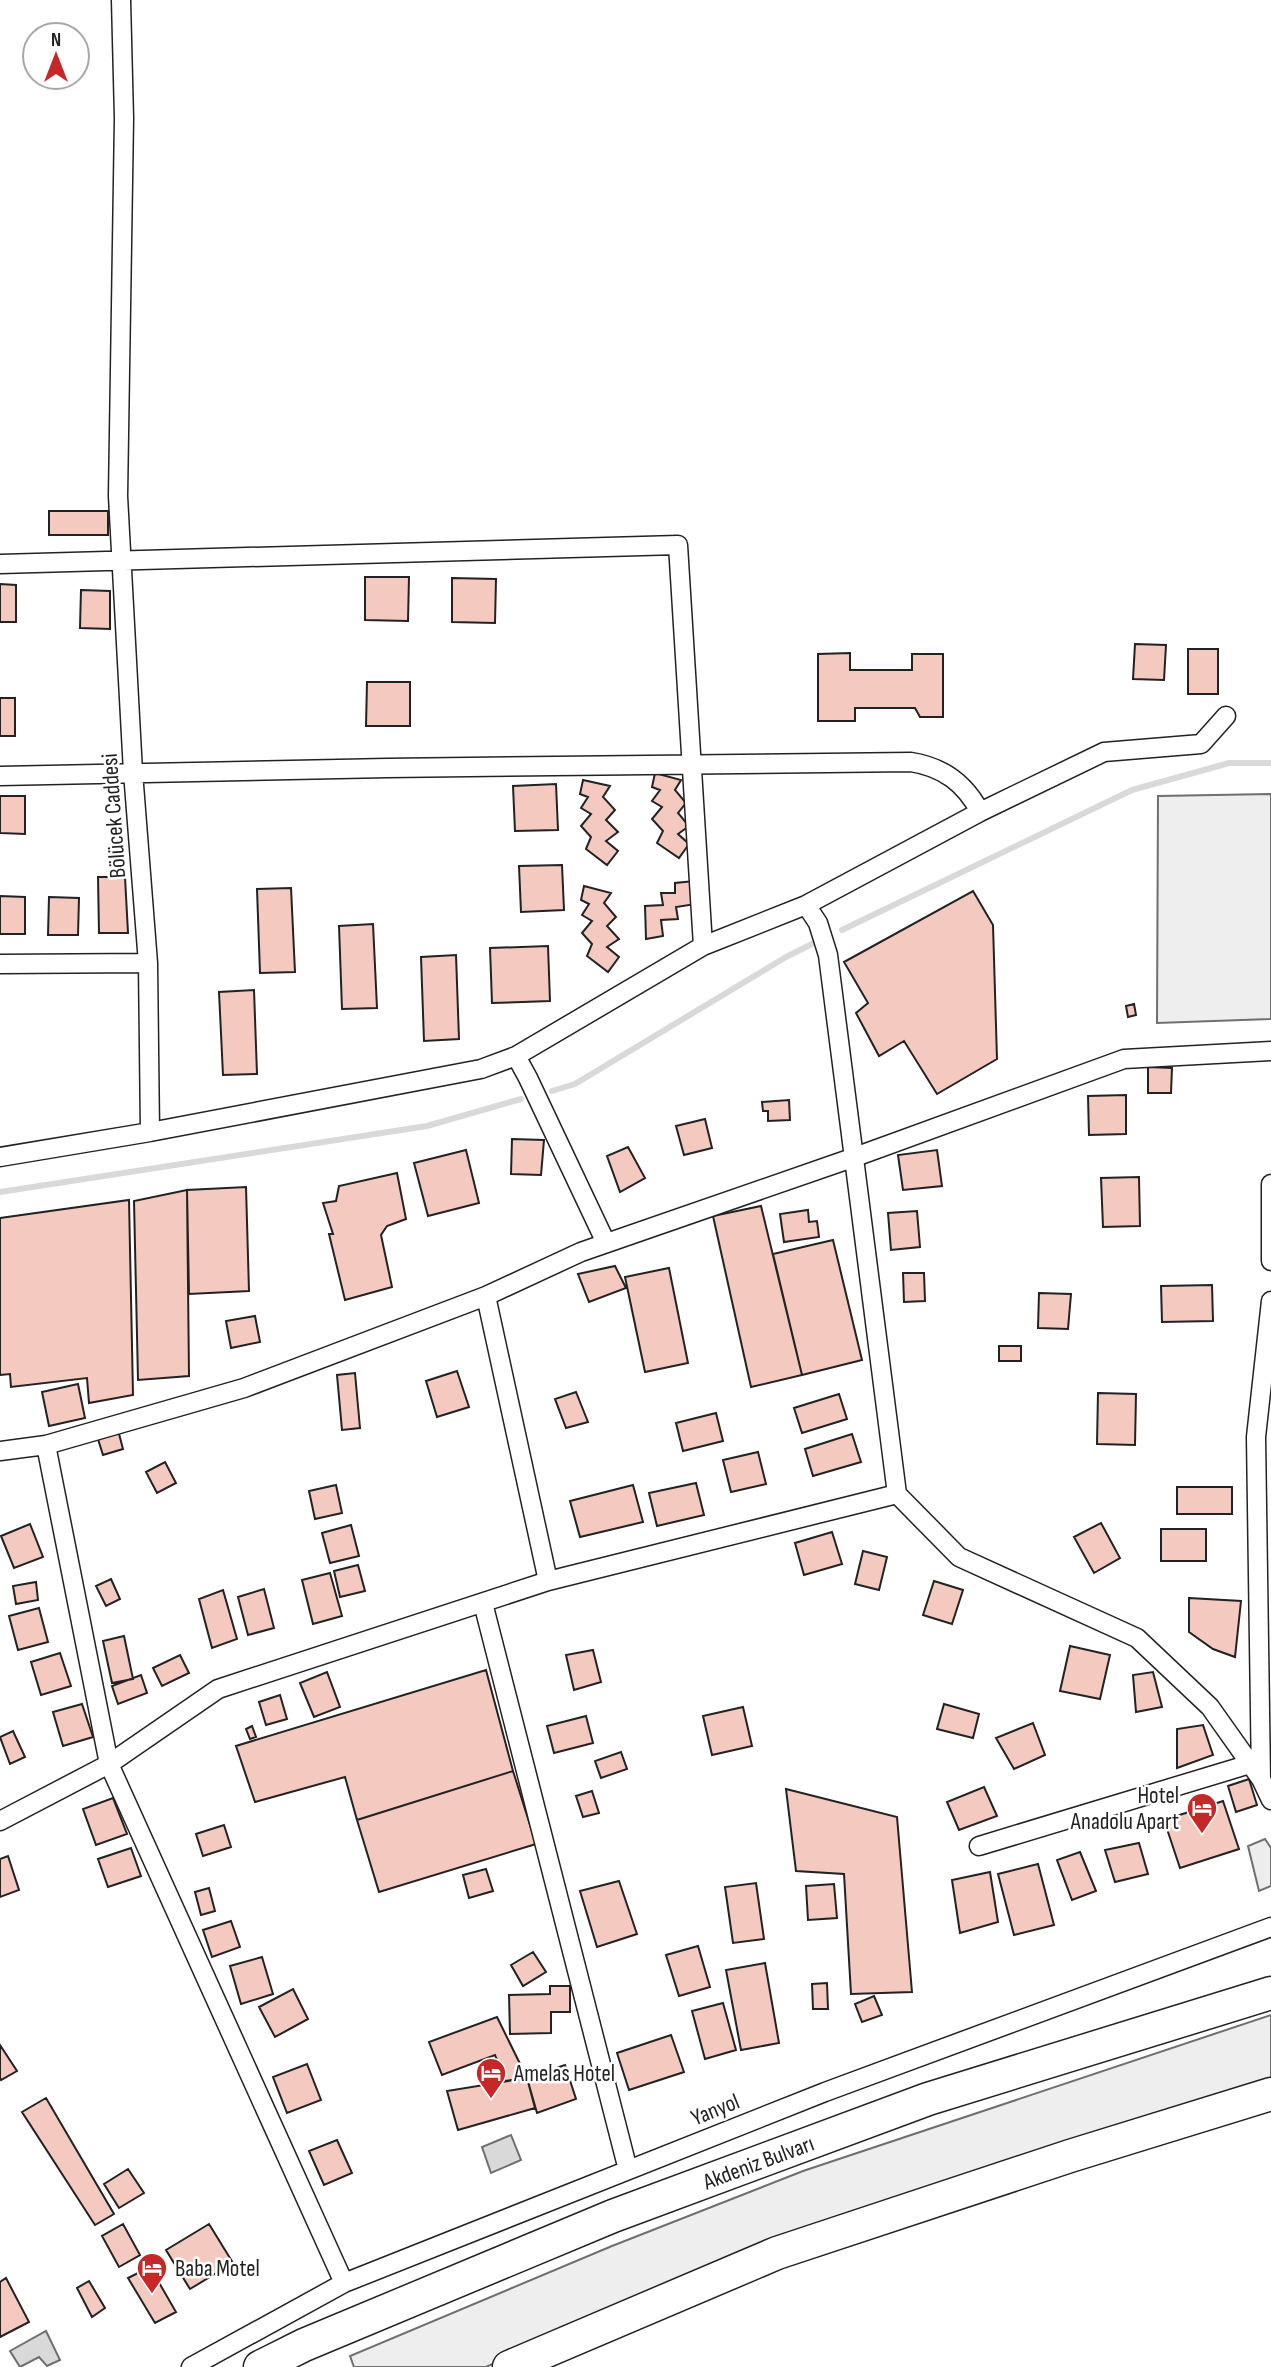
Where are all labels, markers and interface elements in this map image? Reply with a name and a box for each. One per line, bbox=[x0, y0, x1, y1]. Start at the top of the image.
north arrow bbox=[21, 21, 91, 91]
text: N bbox=[51, 29, 61, 52]
street label: Bölücek Caddesi bbox=[96, 753, 132, 879]
place label: Hotel Anadolu Apart bbox=[1070, 1782, 1179, 1836]
hotel icon: Hotel Anadolu Apart bbox=[1185, 1791, 1219, 1835]
hotel icon: Amelas Hotel bbox=[474, 2056, 508, 2100]
place label: Amelas Hotel bbox=[513, 2060, 615, 2088]
street label: Yanyol bbox=[687, 2088, 744, 2132]
street label: Akdeniz Bulvarı bbox=[698, 2130, 818, 2197]
hotel icon: Baba Motel bbox=[135, 2251, 169, 2295]
place label: Baba Motel bbox=[175, 2255, 260, 2283]

